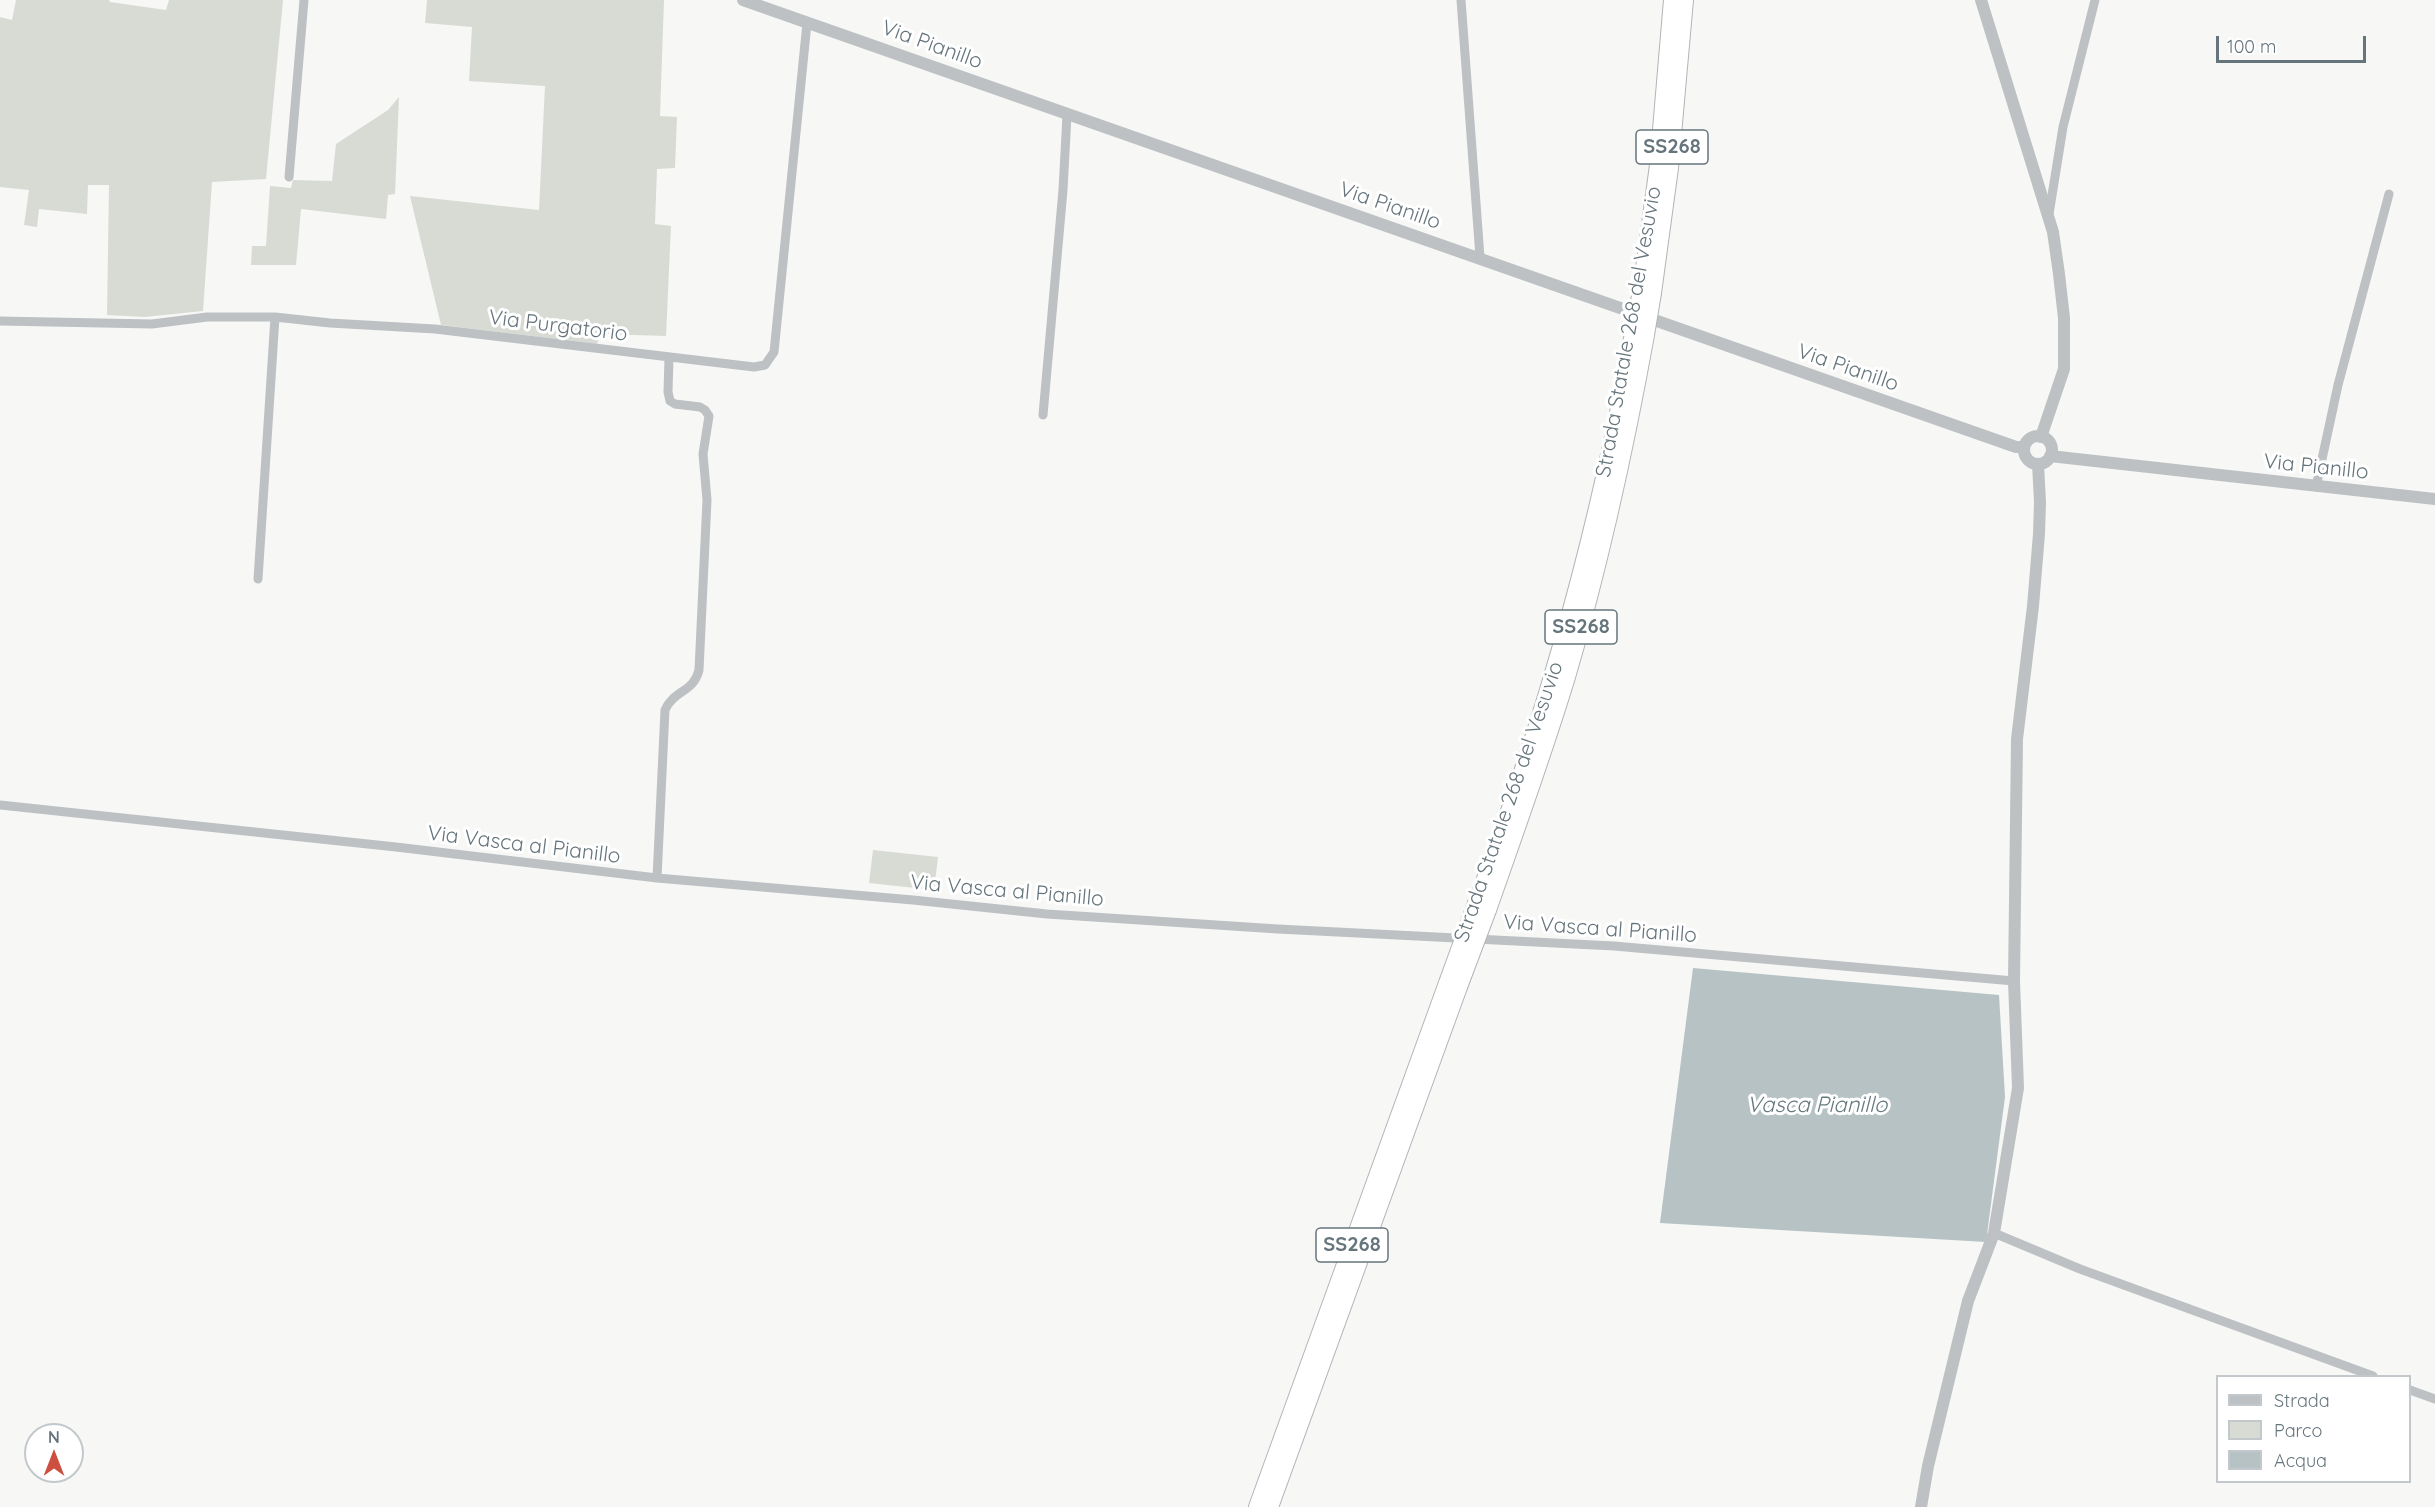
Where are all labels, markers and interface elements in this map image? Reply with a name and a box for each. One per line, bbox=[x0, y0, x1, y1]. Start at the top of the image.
street label: Via Pianillo bbox=[878, 15, 986, 75]
scale bar bbox=[2219, 24, 2369, 62]
text: 100 m bbox=[2227, 35, 2276, 58]
road number: SS268 bbox=[1636, 130, 1708, 164]
street label: Via Pianillo bbox=[1336, 177, 1444, 235]
street label: Strada Statale 268 del Vesuvio bbox=[1591, 185, 1667, 479]
street label: Via Purgatorio bbox=[487, 305, 629, 347]
street label: Via Pianillo bbox=[1794, 339, 1902, 397]
street label: Via Pianillo bbox=[2262, 449, 2370, 485]
road number: SS268 bbox=[1545, 610, 1617, 644]
street label: Strada Statale 268 del Vesuvio bbox=[1449, 658, 1569, 946]
street label: Via Vasca al Pianillo bbox=[426, 821, 622, 869]
street label: Via Vasca al Pianillo bbox=[909, 870, 1105, 912]
street label: Via Vasca al Pianillo bbox=[1502, 910, 1698, 948]
water label: Vasca Pianillo bbox=[1747, 1092, 1887, 1118]
road number: SS268 bbox=[1316, 1228, 1388, 1262]
legend bbox=[2216, 1375, 2411, 1483]
text: Strada bbox=[2274, 1389, 2330, 1412]
text: Parco bbox=[2274, 1419, 2322, 1442]
north arrow bbox=[24, 1423, 84, 1483]
text: N bbox=[48, 1427, 60, 1447]
text: Acqua bbox=[2274, 1449, 2327, 1472]

